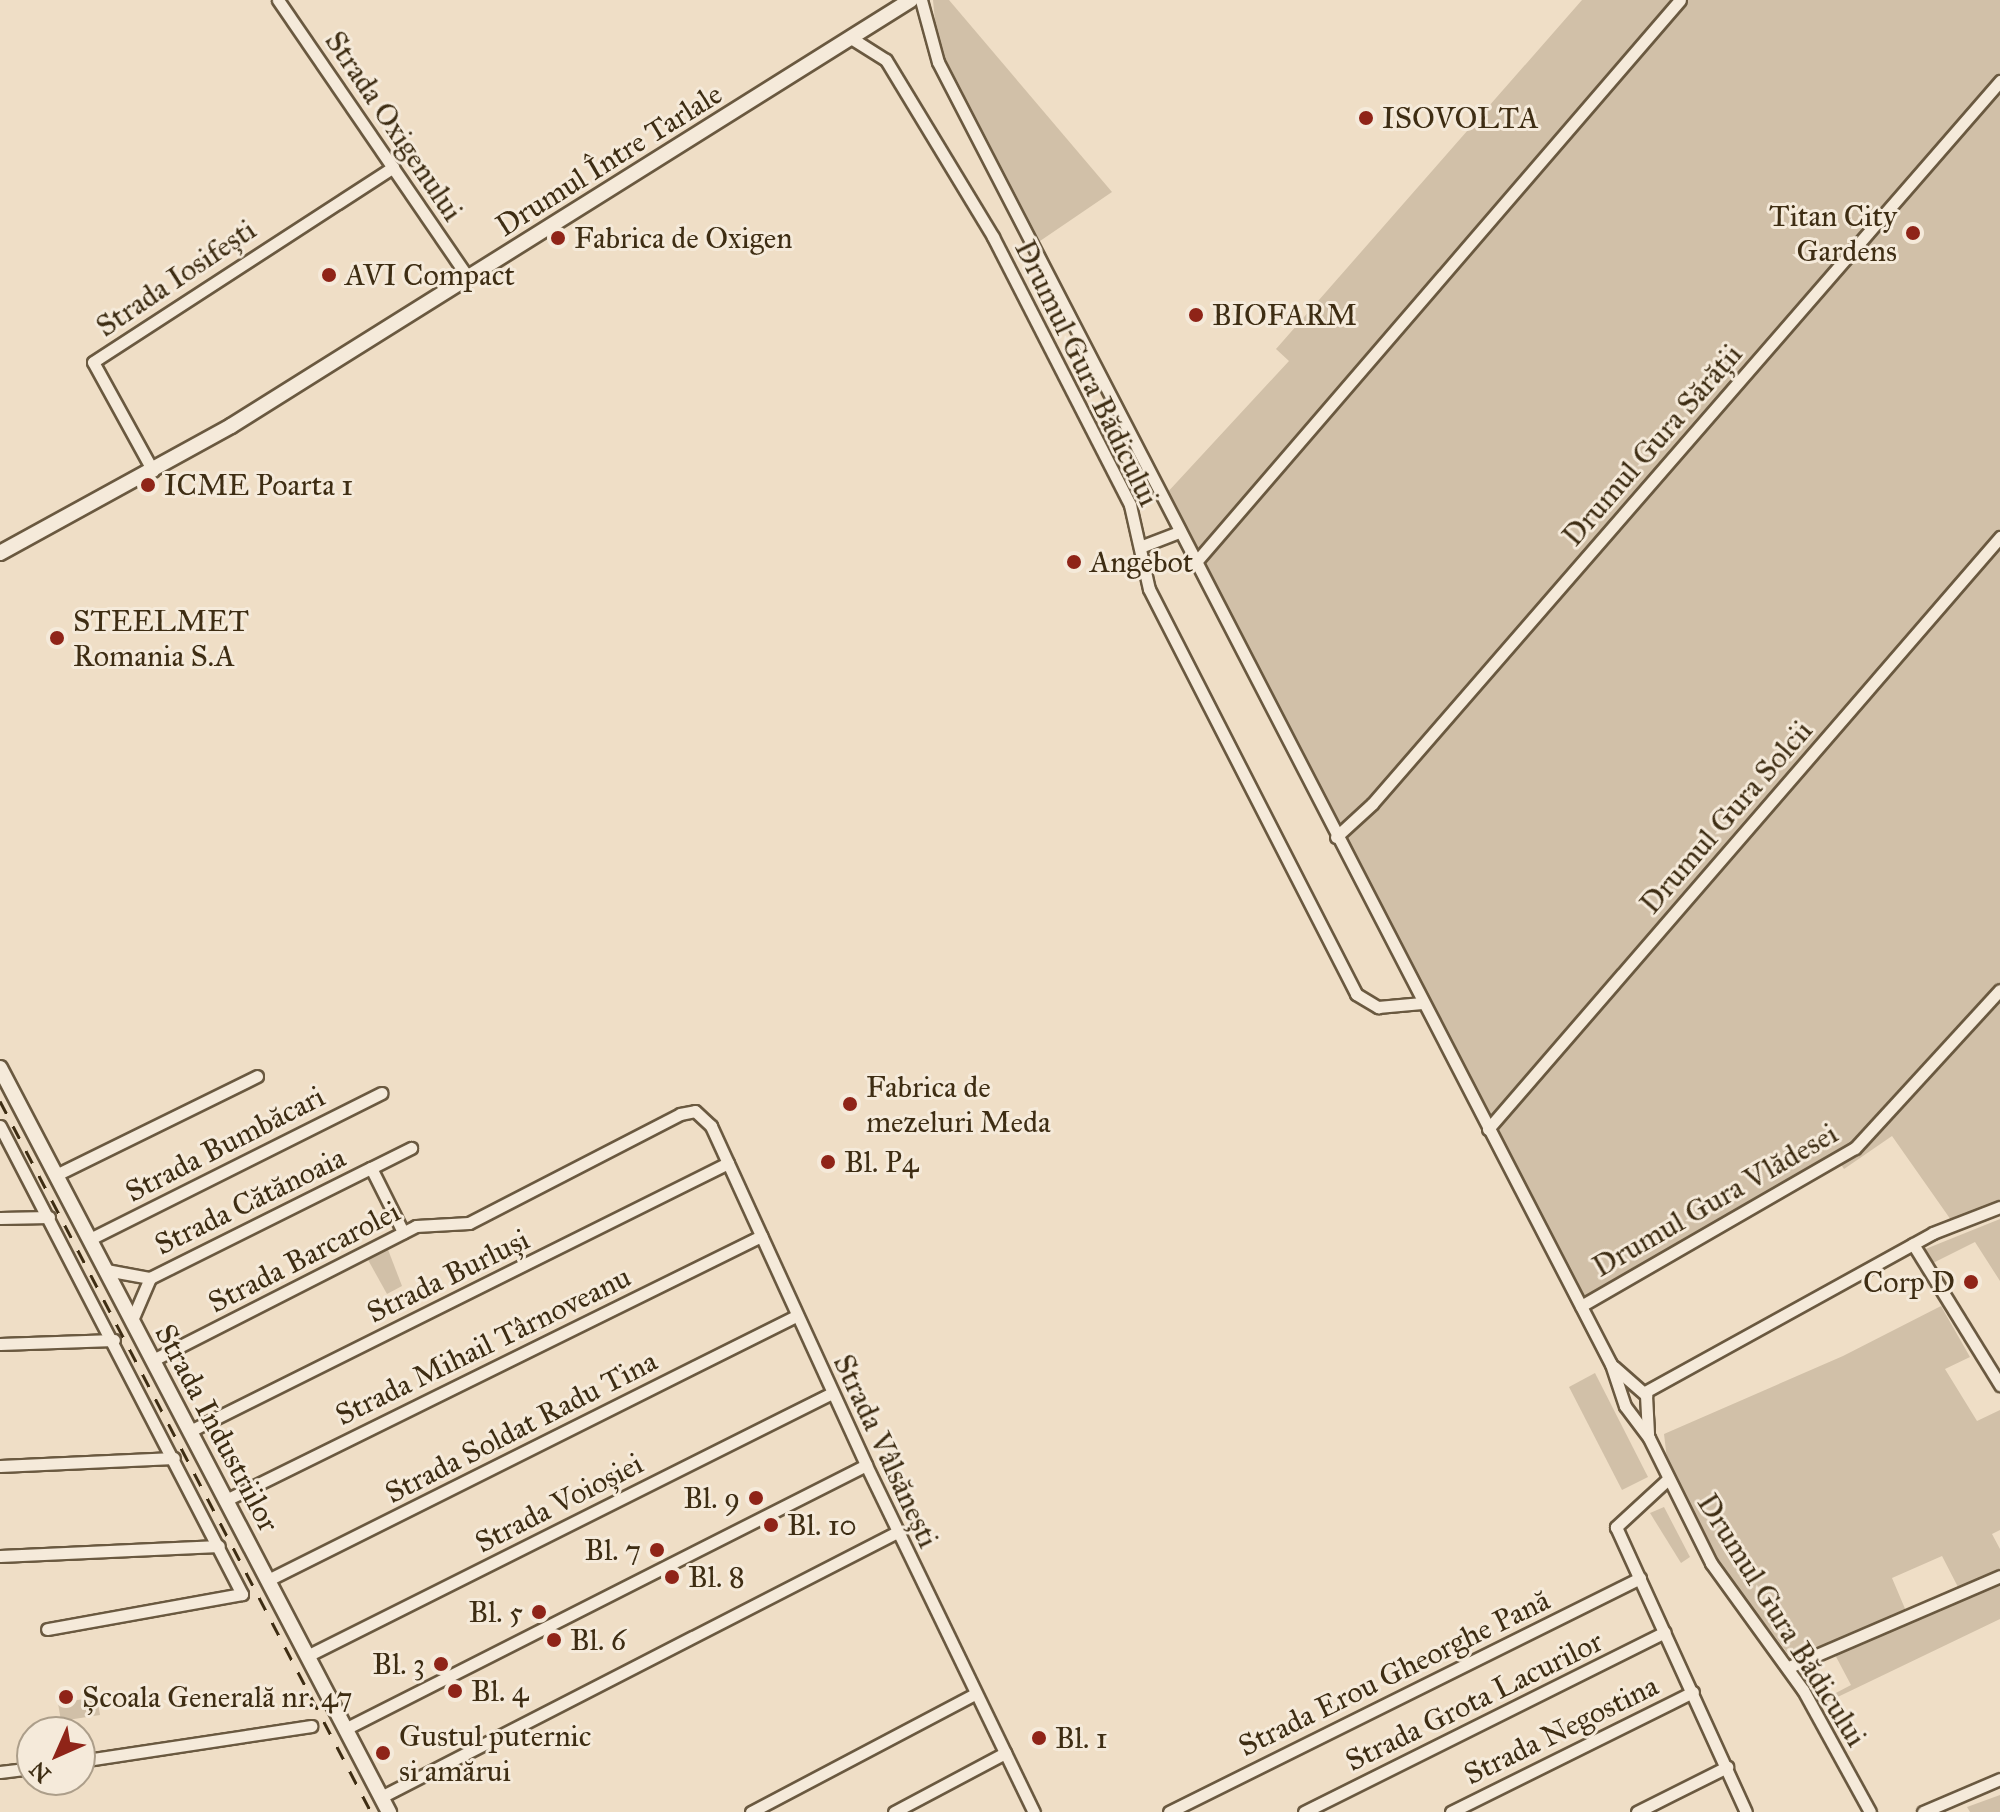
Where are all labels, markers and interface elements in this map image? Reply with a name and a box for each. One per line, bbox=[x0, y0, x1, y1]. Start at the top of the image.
street label: Strada Oxigenului bbox=[317, 24, 471, 228]
street label: Drumul Între Tarlale bbox=[489, 76, 729, 244]
place label: ISOVOLTA bbox=[1382, 100, 1539, 136]
marker: ISOVOLTA bbox=[1357, 109, 1375, 127]
place label: Titan City Gardens bbox=[1769, 198, 1897, 268]
street label: Strada Iosifești bbox=[89, 211, 263, 345]
place label: Fabrica de Oxigen bbox=[574, 220, 792, 256]
marker: Titan City Gardens bbox=[1904, 224, 1922, 242]
marker: Fabrica de Oxigen bbox=[549, 229, 567, 247]
street label: Drumul Gura Bădicului bbox=[1007, 234, 1167, 512]
place label: AVI Compact bbox=[345, 257, 515, 293]
marker: AVI Compact bbox=[320, 266, 338, 284]
place label: BIOFARM bbox=[1212, 297, 1357, 333]
marker: BIOFARM bbox=[1187, 306, 1205, 324]
street label: Drumul Gura Sărății bbox=[1554, 337, 1750, 553]
place label: ICME Poarta 1 bbox=[164, 467, 353, 503]
marker: ICME Poarta 1 bbox=[139, 476, 157, 494]
place label: Angebot bbox=[1090, 544, 1193, 580]
marker: Angebot bbox=[1065, 553, 1083, 571]
place label: STEELMET Romania S.A bbox=[73, 603, 249, 674]
marker: STEELMET Romania S.A bbox=[48, 629, 66, 647]
street label: Drumul Gura Solcii bbox=[1632, 713, 1820, 921]
place label: Fabrica de mezeluri Meda bbox=[866, 1069, 1051, 1140]
street label: Strada Bumbăcari bbox=[119, 1078, 331, 1210]
marker: Fabrica de mezeluri Meda bbox=[841, 1095, 859, 1113]
street label: Drumul Gura Vlădesei bbox=[1586, 1115, 1844, 1285]
street label: Strada Cătănoaia bbox=[149, 1139, 351, 1263]
place label: Bl. P4 bbox=[844, 1144, 919, 1180]
marker: Bl. P4 bbox=[819, 1153, 837, 1171]
street label: Strada Barcarolei bbox=[202, 1193, 406, 1321]
street label: Strada Burluși bbox=[361, 1221, 535, 1331]
street label: Strada Mihail Târnoveanu bbox=[330, 1259, 636, 1433]
place label: Corp D bbox=[1863, 1264, 1955, 1300]
marker: Corp D bbox=[1962, 1273, 1980, 1291]
street label: Strada Industriilor bbox=[147, 1318, 287, 1538]
street label: Strada Soldat Radu Tina bbox=[379, 1343, 663, 1511]
street label: Strada Vâlsănești bbox=[826, 1349, 946, 1553]
street label: Strada Voioșiei bbox=[469, 1445, 649, 1561]
place label: Bl. 9 bbox=[683, 1480, 740, 1516]
street label: Drumul Gura Bădicului bbox=[1690, 1487, 1874, 1753]
marker: Bl. 9 bbox=[747, 1489, 765, 1507]
place label: Bl. 10 bbox=[787, 1507, 857, 1543]
marker: Bl. 10 bbox=[762, 1516, 780, 1534]
place label: Bl. 7 bbox=[584, 1532, 641, 1568]
marker: Bl. 7 bbox=[648, 1541, 666, 1559]
place label: Bl. 8 bbox=[688, 1559, 745, 1595]
marker: Bl. 8 bbox=[663, 1568, 681, 1586]
street label: Strada Erou Gheorghe Pană bbox=[1233, 1582, 1555, 1764]
place label: Bl. 5 bbox=[468, 1594, 523, 1630]
marker: Bl. 5 bbox=[530, 1603, 548, 1621]
place label: Bl. 6 bbox=[570, 1622, 626, 1658]
street label: Strada Grota Lacurilor bbox=[1340, 1623, 1608, 1779]
marker: Bl. 6 bbox=[545, 1631, 563, 1649]
place label: Bl. 3 bbox=[372, 1646, 425, 1682]
marker: Bl. 3 bbox=[432, 1655, 450, 1673]
street label: Strada Negostina bbox=[1458, 1667, 1664, 1793]
place label: Bl. 4 bbox=[471, 1673, 528, 1709]
place label: Școala Generală nr. 47 bbox=[82, 1679, 352, 1715]
marker: Bl. 4 bbox=[446, 1682, 464, 1700]
marker: Școala Generală nr. 47 bbox=[57, 1688, 75, 1706]
north arrow bbox=[16, 1716, 96, 1796]
place label: Gustul puternic si amărui bbox=[399, 1718, 591, 1788]
place label: Bl. 1 bbox=[1055, 1720, 1108, 1756]
marker: Bl. 1 bbox=[1030, 1729, 1048, 1747]
marker: Gustul puternic si amărui bbox=[374, 1744, 392, 1762]
text: N bbox=[24, 1756, 56, 1788]

